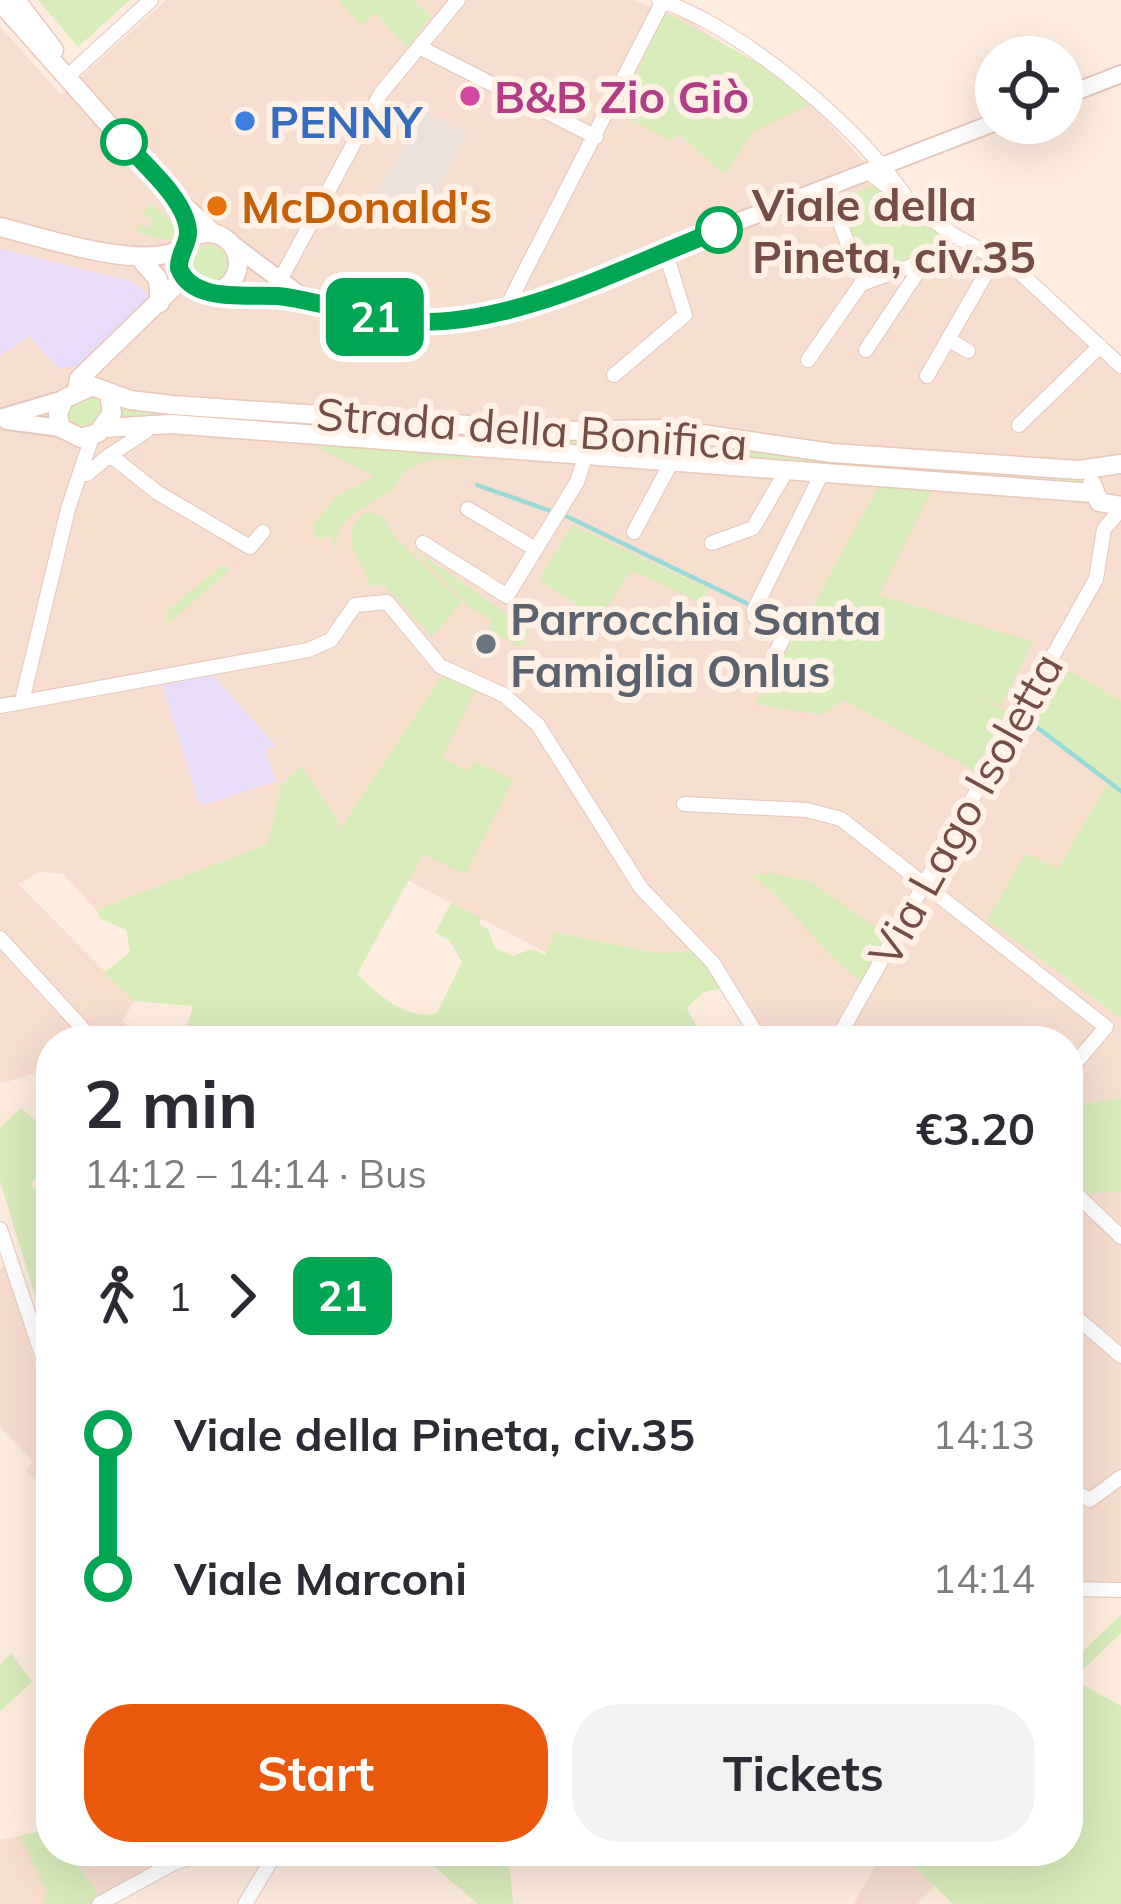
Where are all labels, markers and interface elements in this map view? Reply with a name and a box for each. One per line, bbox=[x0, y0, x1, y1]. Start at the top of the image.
map controls bbox=[975, 36, 1083, 144]
button: locate bbox=[975, 36, 1083, 144]
place label: B&B Zio Giò bbox=[494, 68, 749, 124]
marker: B&B Zio Giò bbox=[457, 83, 483, 109]
place label: PENNY bbox=[269, 93, 424, 149]
marker: PENNY bbox=[232, 108, 258, 134]
unlabelled marker bbox=[102, 120, 146, 164]
place label: Viale della Pineta, civ.35 bbox=[751, 176, 1036, 284]
place label: McDonald's bbox=[241, 178, 492, 234]
marker: McDonald's bbox=[204, 193, 230, 219]
marker: Viale della Pineta, civ.35 bbox=[697, 208, 741, 252]
line badge: 21 bbox=[321, 278, 429, 356]
text: 21 bbox=[350, 290, 400, 343]
street label: Strada della Bonifica bbox=[314, 385, 750, 471]
place label: Parrocchia Santa Famiglia Onlus bbox=[510, 590, 882, 698]
marker: Parrocchia Santa Famiglia Onlus bbox=[473, 631, 499, 657]
street label: Via Lago Isoletta bbox=[856, 642, 1074, 976]
text: 2 min bbox=[84, 1062, 258, 1145]
text: €3.20 bbox=[916, 1100, 1035, 1156]
text: 14:12 – 14:14 · Bus bbox=[84, 1149, 427, 1198]
icon: walk bbox=[84, 1263, 150, 1329]
icon: forward bbox=[209, 1263, 275, 1329]
text: 21 bbox=[317, 1269, 368, 1322]
text: 1 bbox=[168, 1272, 191, 1321]
text: Viale della Pineta, civ.35 bbox=[174, 1406, 695, 1462]
text: 14:13 bbox=[933, 1410, 1035, 1459]
text: Viale Marconi bbox=[174, 1550, 467, 1606]
text: 14:14 bbox=[933, 1554, 1035, 1603]
button: Start bbox=[84, 1704, 548, 1842]
button: Tickets bbox=[572, 1704, 1035, 1842]

